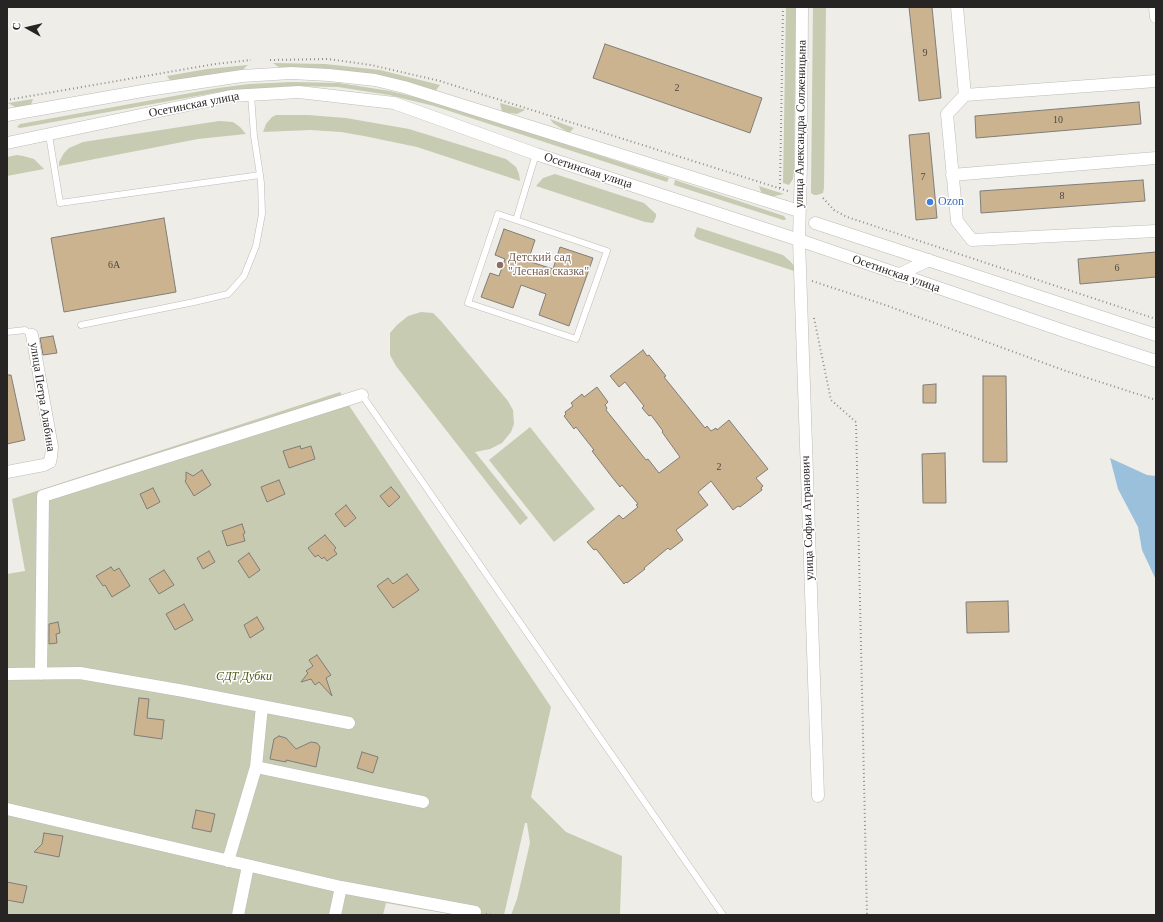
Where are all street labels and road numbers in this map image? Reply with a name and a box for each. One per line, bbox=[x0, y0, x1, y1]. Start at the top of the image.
street label: улица Александра Солженицына bbox=[792, 40, 810, 208]
street label: Осетинская улица bbox=[147, 89, 241, 121]
street label: Осетинская улица bbox=[542, 150, 634, 192]
street label: Осетинская улица bbox=[850, 252, 942, 296]
street label: улица Петра Алабина bbox=[26, 341, 58, 453]
street label: улица Софьи Агранович bbox=[799, 455, 817, 581]

